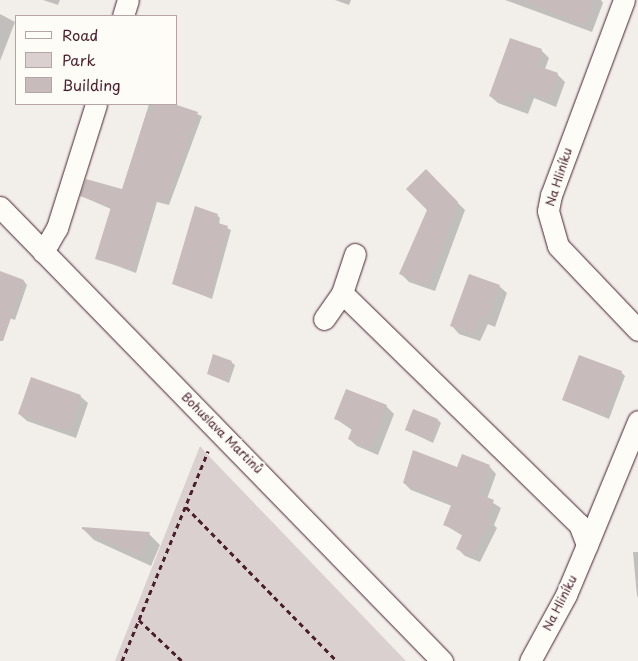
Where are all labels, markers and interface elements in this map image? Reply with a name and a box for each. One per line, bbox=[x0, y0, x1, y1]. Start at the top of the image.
legend bbox=[15, 15, 178, 105]
text: Road bbox=[62, 23, 98, 46]
text: Park bbox=[62, 48, 96, 71]
text: Building bbox=[62, 73, 121, 96]
street label: Na Hliníku bbox=[543, 146, 575, 208]
street label: Bohuslava Martinů bbox=[178, 389, 266, 477]
street label: Na Hliníku bbox=[540, 572, 580, 634]

